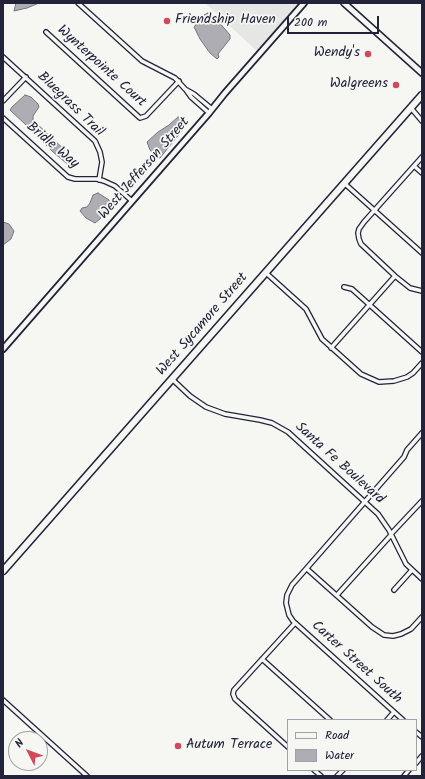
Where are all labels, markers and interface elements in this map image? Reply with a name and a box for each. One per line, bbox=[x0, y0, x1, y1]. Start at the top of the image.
scale bar bbox=[289, 8, 381, 34]
place label: Friendship Haven bbox=[175, 13, 276, 29]
text: 200 m bbox=[294, 13, 327, 32]
marker: Friendship Haven bbox=[162, 16, 172, 26]
street label: Wynterpointe Court bbox=[53, 23, 149, 111]
place label: Wendy's bbox=[314, 46, 360, 62]
marker: Wendy's bbox=[363, 49, 373, 59]
street label: Bluegrass Trail bbox=[33, 69, 107, 141]
place label: Walgreens bbox=[330, 77, 388, 93]
marker: Walgreens bbox=[391, 80, 401, 90]
street label: West Jefferson Street bbox=[96, 115, 194, 223]
street label: Bridle Way bbox=[22, 119, 82, 173]
street label: West Sycamore Street bbox=[154, 270, 252, 380]
street label: Santa Fe Boulevard bbox=[291, 420, 387, 508]
street label: Carter Street South bbox=[307, 618, 405, 708]
legend bbox=[287, 719, 417, 771]
text: Road bbox=[325, 726, 349, 745]
north arrow bbox=[8, 731, 48, 771]
text: N bbox=[11, 735, 29, 752]
place label: Autum Terrace bbox=[186, 738, 272, 754]
marker: Autum Terrace bbox=[173, 741, 183, 751]
text: Water bbox=[325, 746, 354, 765]

